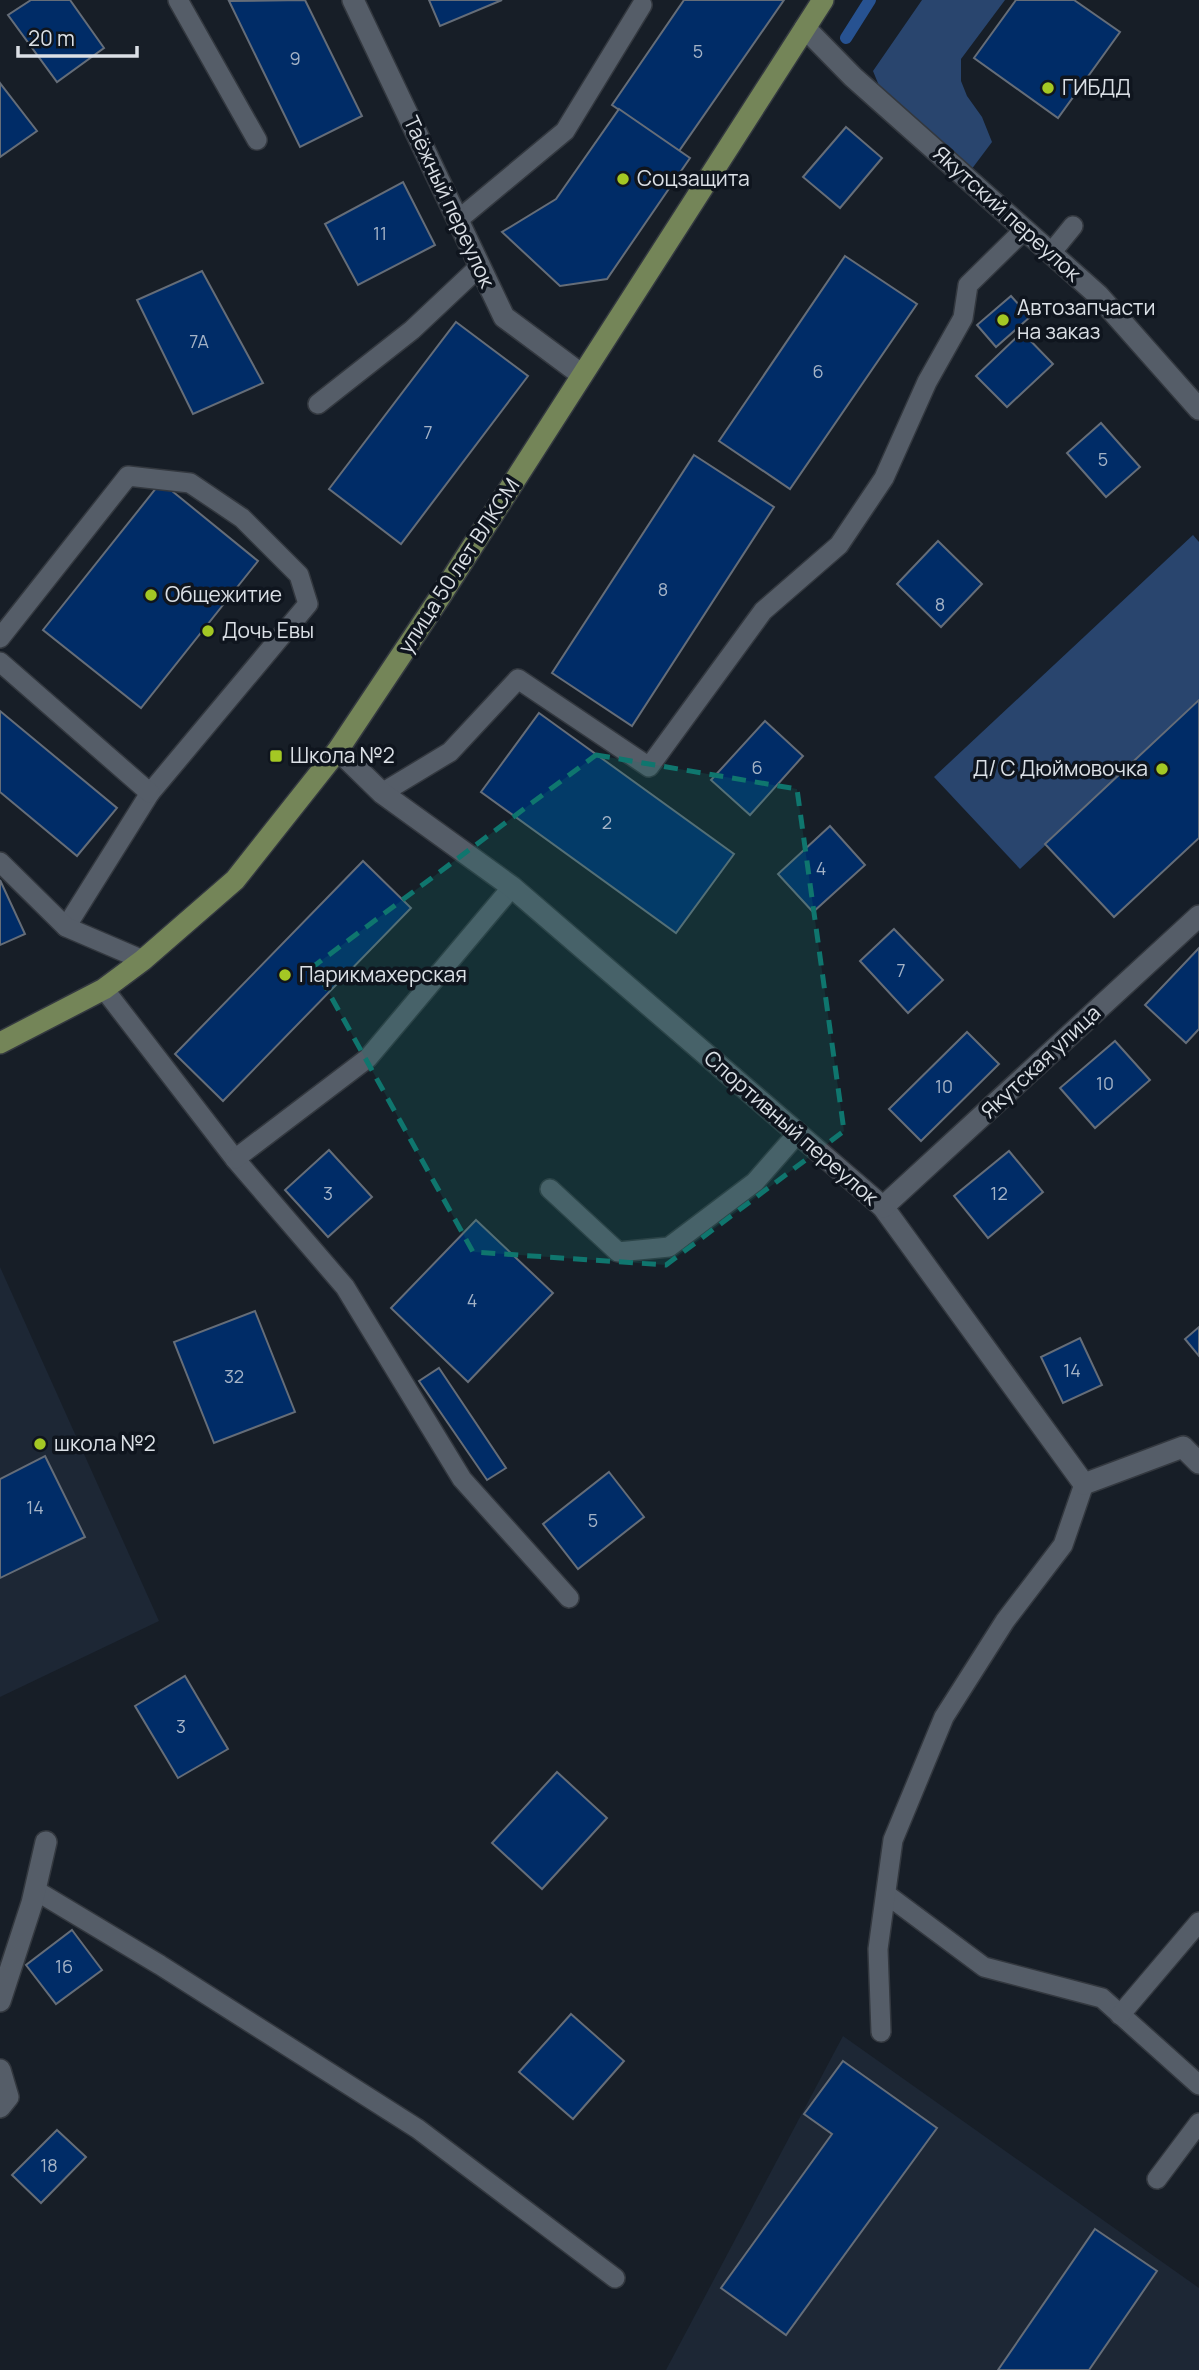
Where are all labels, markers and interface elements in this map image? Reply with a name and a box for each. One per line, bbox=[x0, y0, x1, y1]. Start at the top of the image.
scale bar bbox=[18, 14, 136, 58]
text: 20 m bbox=[28, 24, 75, 52]
house number: 5 bbox=[693, 39, 703, 63]
house number: 9 bbox=[289, 46, 301, 70]
place label: ГИБДД bbox=[1062, 73, 1131, 101]
marker: ГИБДД bbox=[1040, 80, 1056, 96]
street label: Таёжный переулок bbox=[398, 111, 502, 292]
street label: Якутский переулок bbox=[928, 139, 1088, 287]
place label: Соцзащита bbox=[637, 164, 750, 192]
marker: Соцзащита bbox=[615, 171, 631, 187]
house number: 11 bbox=[373, 221, 387, 245]
place label: Автозапчасти на заказ bbox=[1017, 293, 1155, 345]
marker: Автозапчасти на заказ bbox=[995, 312, 1011, 328]
house number: 7А bbox=[189, 329, 209, 353]
house number: 6 bbox=[812, 359, 824, 383]
house number: 7 bbox=[423, 420, 433, 444]
house number: 5 bbox=[1098, 447, 1108, 471]
street label: улица 50 лет ВЛКСМ bbox=[391, 472, 525, 659]
house number: 8 bbox=[658, 577, 668, 601]
place label: Общежитие bbox=[165, 580, 282, 608]
marker: Общежитие bbox=[143, 587, 159, 603]
house number: 8 bbox=[935, 592, 945, 616]
place label: Дочь Евы bbox=[222, 616, 314, 644]
marker: Дочь Евы bbox=[200, 623, 216, 639]
place label: Школа №2 bbox=[290, 741, 395, 769]
marker: Школа №2 bbox=[268, 748, 284, 764]
place label: Д/ С Дюймовочка bbox=[973, 754, 1148, 782]
house number: 6 bbox=[751, 755, 763, 779]
marker: Д/ С Дюймовочка bbox=[1154, 761, 1170, 777]
house number: 2 bbox=[602, 810, 612, 834]
house number: 4 bbox=[816, 856, 826, 880]
house number: 7 bbox=[896, 958, 906, 982]
place label: Парикмахерская bbox=[299, 960, 467, 988]
marker: Парикмахерская bbox=[277, 967, 293, 983]
street label: Якутская улица bbox=[974, 999, 1106, 1124]
street label: Спортивный переулок bbox=[698, 1044, 885, 1211]
house number: 10 bbox=[1096, 1071, 1114, 1095]
house number: 10 bbox=[935, 1074, 953, 1098]
house number: 3 bbox=[323, 1181, 333, 1205]
house number: 12 bbox=[990, 1181, 1008, 1205]
house number: 4 bbox=[467, 1288, 477, 1312]
house number: 14 bbox=[1063, 1358, 1081, 1382]
house number: 32 bbox=[224, 1364, 244, 1388]
place label: школа №2 bbox=[54, 1429, 156, 1457]
marker: школа №2 bbox=[32, 1436, 48, 1452]
house number: 14 bbox=[26, 1495, 44, 1519]
house number: 5 bbox=[588, 1508, 598, 1532]
house number: 3 bbox=[176, 1714, 186, 1738]
house number: 16 bbox=[55, 1954, 73, 1978]
house number: 18 bbox=[40, 2153, 58, 2177]

